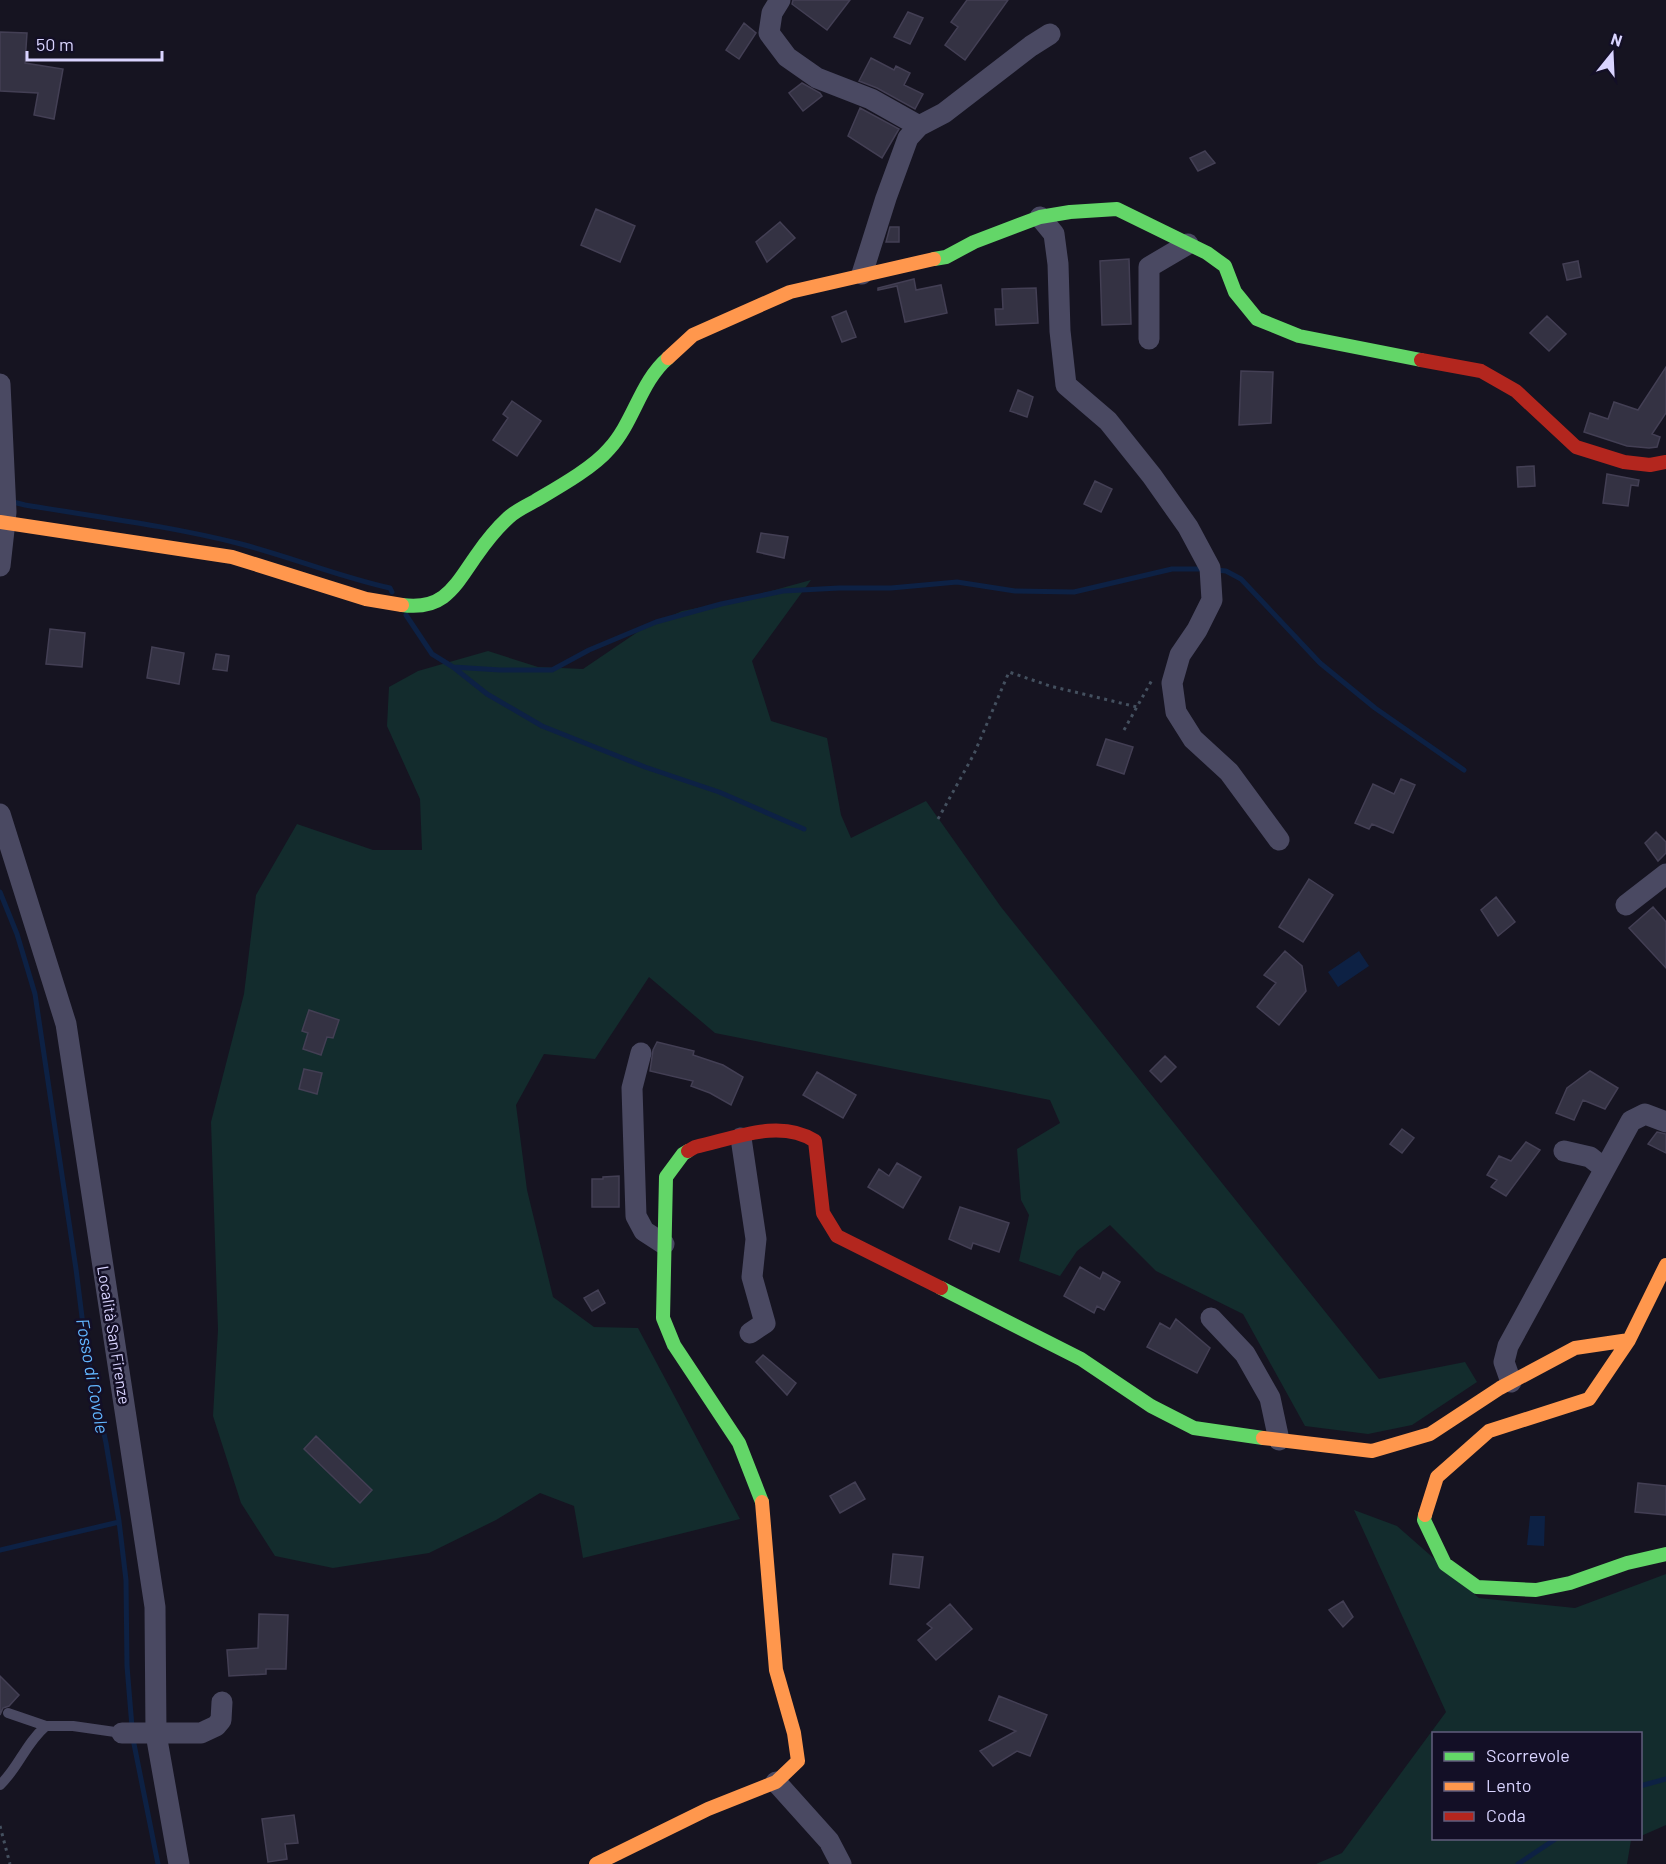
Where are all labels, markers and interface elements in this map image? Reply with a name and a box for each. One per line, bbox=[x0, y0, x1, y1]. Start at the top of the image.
scale bar bbox=[27, 24, 162, 62]
north arrow bbox=[1582, 24, 1642, 84]
text: N bbox=[1609, 29, 1625, 50]
text: 50 m bbox=[36, 33, 74, 55]
street label: Località San Firenze bbox=[94, 1264, 135, 1406]
water label: Fosso di Covole bbox=[72, 1317, 114, 1435]
legend bbox=[1432, 1732, 1642, 1840]
text: Scorrevole bbox=[1486, 1744, 1570, 1766]
text: Lento bbox=[1486, 1774, 1532, 1796]
text: Coda bbox=[1486, 1804, 1526, 1826]

